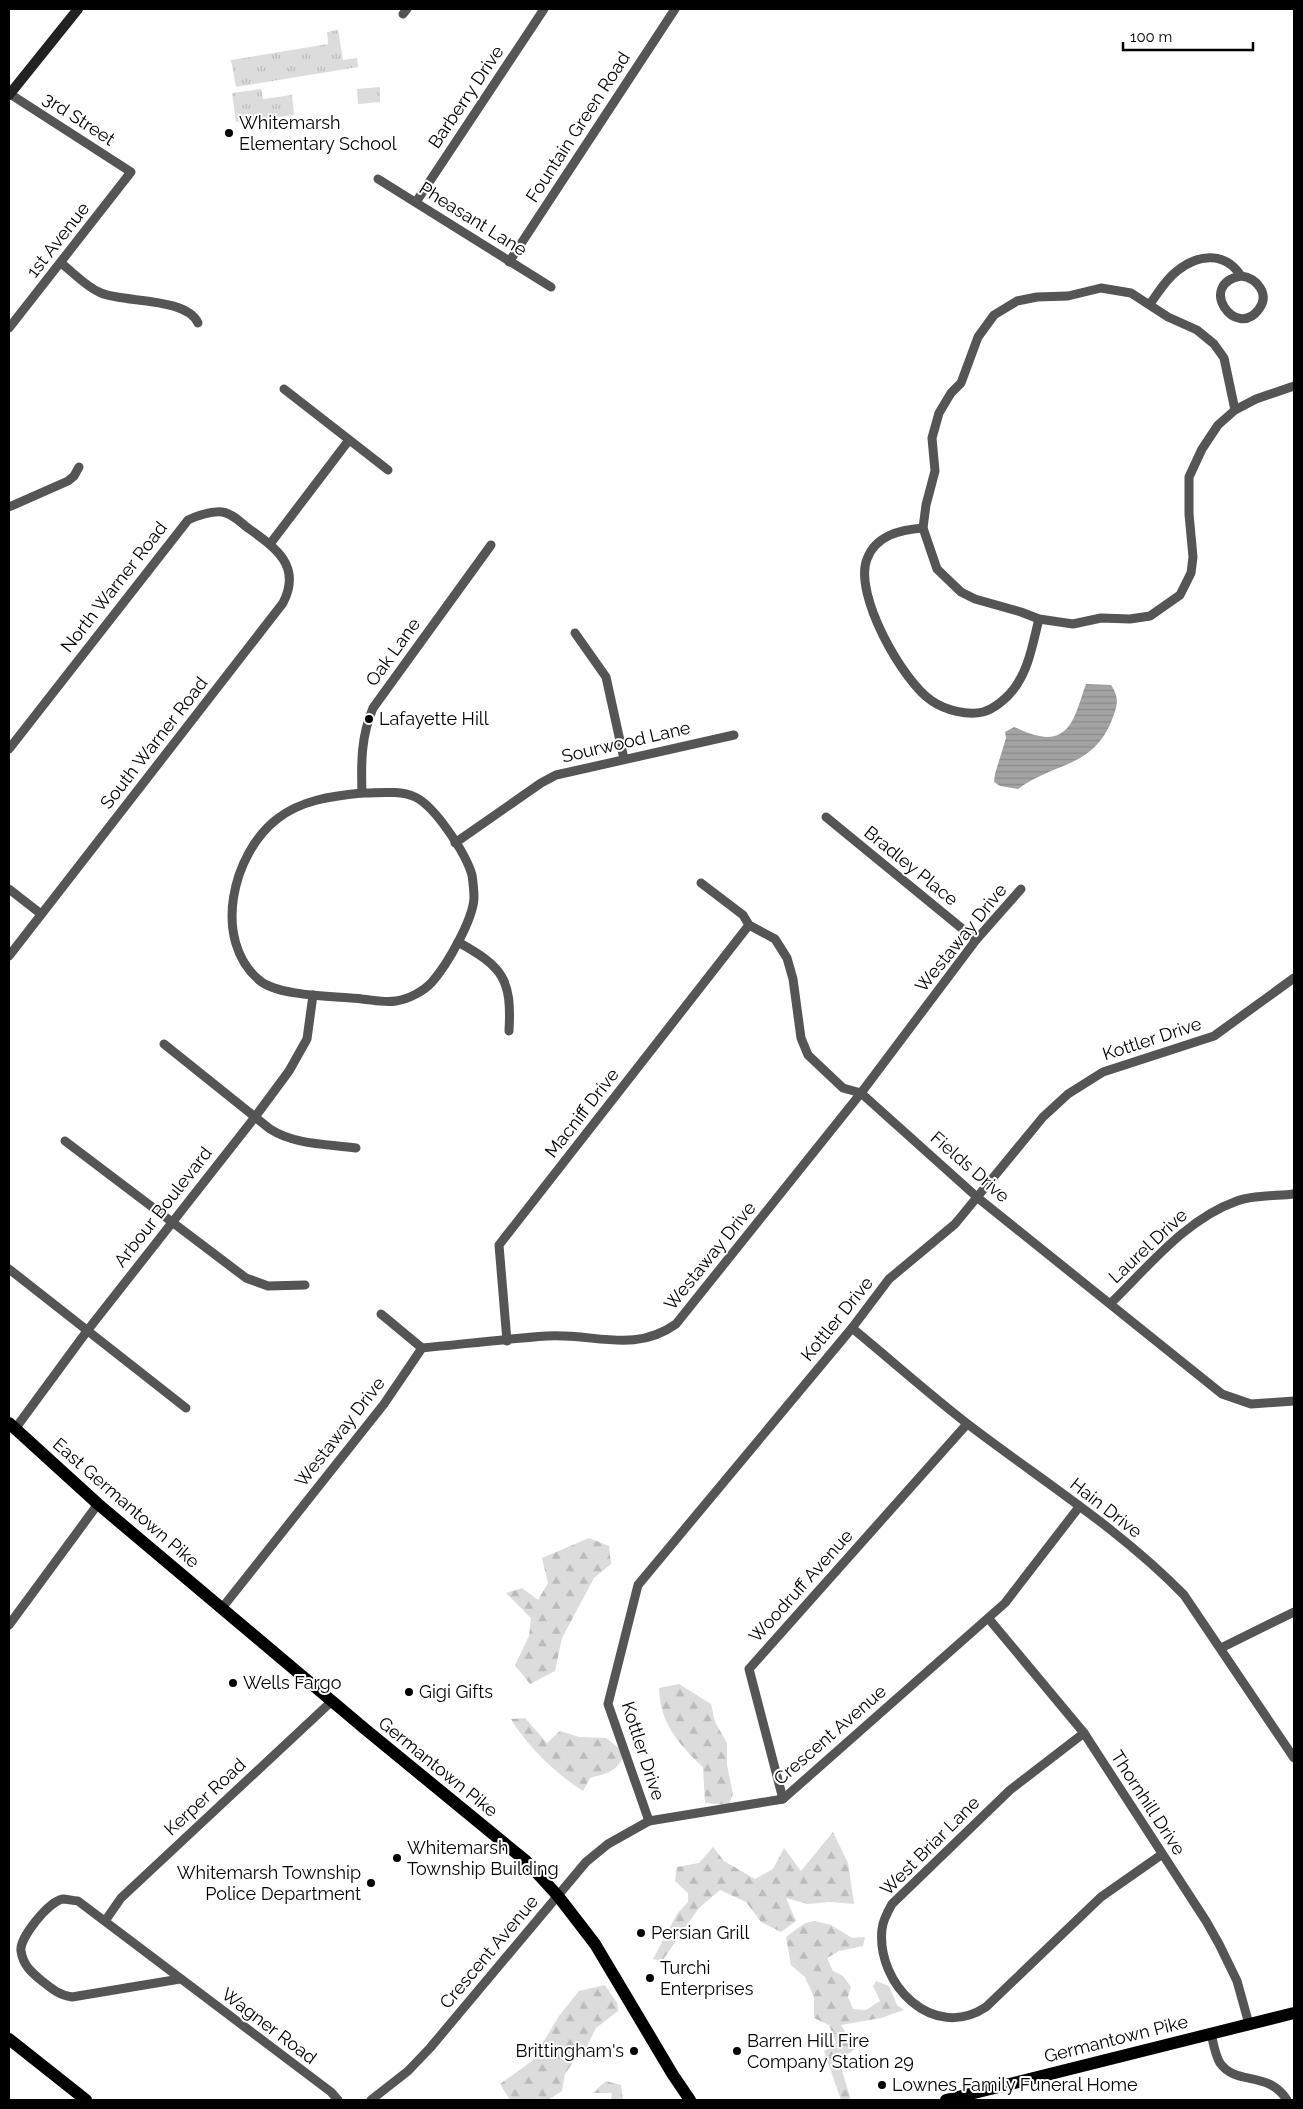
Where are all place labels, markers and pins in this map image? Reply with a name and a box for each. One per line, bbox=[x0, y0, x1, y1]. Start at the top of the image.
place label: Whitemarsh Elementary School bbox=[239, 112, 397, 154]
marker: Whitemarsh Elementary School bbox=[223, 127, 235, 139]
place label: Lafayette Hill bbox=[379, 708, 489, 729]
marker: Lafayette Hill bbox=[363, 713, 375, 725]
place label: Wells Fargo bbox=[243, 1672, 342, 1693]
marker: Wells Fargo bbox=[227, 1677, 239, 1689]
place label: Gigi Gifts bbox=[419, 1681, 493, 1702]
marker: Gigi Gifts bbox=[403, 1686, 415, 1698]
place label: Whitemarsh Township Building bbox=[407, 1837, 559, 1879]
marker: Whitemarsh Township Building bbox=[391, 1852, 403, 1864]
place label: Whitemarsh Township Police Department bbox=[177, 1862, 361, 1904]
marker: Whitemarsh Township Police Department bbox=[365, 1877, 377, 1889]
place label: Persian Grill bbox=[651, 1922, 749, 1943]
marker: Persian Grill bbox=[635, 1927, 647, 1939]
place label: Turchi Enterprises bbox=[660, 1957, 754, 1999]
marker: Turchi Enterprises bbox=[644, 1972, 656, 1984]
place label: Barren Hill Fire Company Station 29 bbox=[747, 2030, 914, 2072]
place label: Brittingham's bbox=[515, 2040, 624, 2061]
marker: Brittingham's bbox=[628, 2045, 640, 2057]
marker: Barren Hill Fire Company Station 29 bbox=[731, 2045, 743, 2057]
place label: Lownes Family Funeral Home bbox=[892, 2074, 1138, 2095]
marker: Lownes Family Funeral Home bbox=[876, 2079, 888, 2091]

